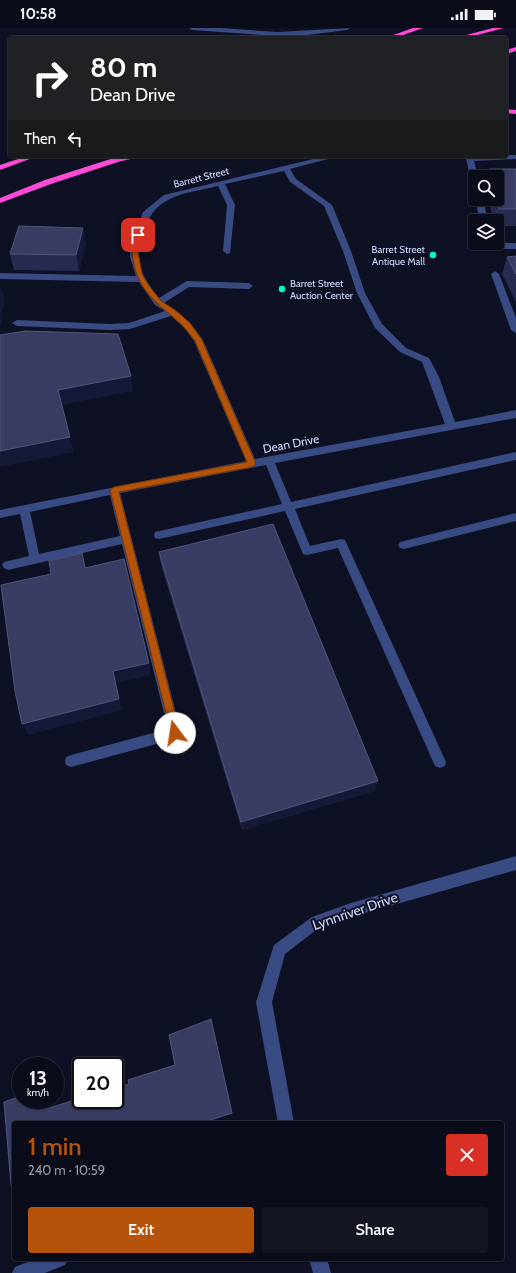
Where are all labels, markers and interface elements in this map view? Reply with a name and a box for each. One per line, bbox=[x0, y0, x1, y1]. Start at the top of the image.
text: 10:58 bbox=[20, 5, 57, 23]
text: 80 m bbox=[90, 50, 157, 84]
icon: right bbox=[24, 52, 76, 104]
text: Dean Drive bbox=[90, 84, 175, 106]
icon: left bbox=[64, 128, 86, 150]
text: Then bbox=[24, 130, 56, 148]
street label: Barrett Street bbox=[172, 164, 231, 191]
map controls bbox=[468, 170, 504, 250]
button: search bbox=[468, 170, 504, 206]
button: layers bbox=[468, 214, 504, 250]
pin bbox=[121, 218, 155, 252]
icon: arrive bbox=[127, 224, 149, 246]
place label: Barret Street Antique Mall bbox=[372, 243, 426, 268]
marker: Barret Street Antique Mall bbox=[428, 250, 438, 260]
place label: Barret Street Auction Center bbox=[290, 277, 354, 302]
marker: Barret Street Auction Center bbox=[277, 284, 287, 294]
street label: Dean Drive bbox=[262, 431, 320, 456]
position arrow bbox=[154, 712, 196, 754]
street label: Lynnriver Drive bbox=[310, 888, 400, 934]
speed limit sign: 20 bbox=[72, 1057, 124, 1109]
text: 13 bbox=[29, 1066, 47, 1090]
text: km/h bbox=[27, 1086, 49, 1099]
text: 1 min bbox=[28, 1132, 82, 1161]
button: close bbox=[446, 1134, 488, 1176]
text: 240 m · 10:59 bbox=[28, 1162, 105, 1178]
button: Exit bbox=[28, 1207, 254, 1253]
button: Share bbox=[262, 1207, 488, 1253]

